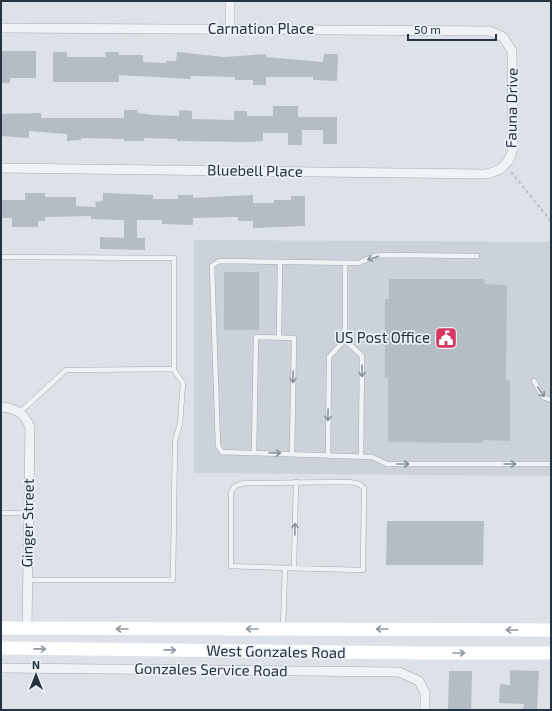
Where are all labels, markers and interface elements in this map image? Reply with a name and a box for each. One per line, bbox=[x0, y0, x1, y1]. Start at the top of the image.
scale bar bbox=[408, 16, 496, 42]
street label: Carnation Place bbox=[208, 19, 314, 37]
text: 50 m bbox=[414, 22, 441, 36]
street label: Fauna Drive bbox=[501, 68, 521, 148]
street label: Bluebell Place bbox=[207, 160, 303, 180]
one-way arrow bbox=[366, 255, 379, 262]
public building icon: US Post Office bbox=[433, 325, 459, 351]
place label: US Post Office bbox=[335, 328, 430, 346]
one-way arrow bbox=[358, 364, 366, 377]
one-way arrow bbox=[289, 370, 297, 383]
one-way arrow bbox=[537, 386, 545, 397]
one-way arrow bbox=[324, 408, 332, 421]
one-way arrow bbox=[268, 450, 281, 457]
one-way arrow bbox=[396, 460, 409, 468]
one-way arrow bbox=[503, 460, 516, 468]
street label: Ginger Street bbox=[17, 478, 37, 568]
one-way arrow bbox=[291, 523, 299, 536]
one-way arrow bbox=[116, 625, 129, 633]
one-way arrow bbox=[246, 625, 259, 633]
one-way arrow bbox=[376, 625, 389, 633]
one-way arrow bbox=[506, 626, 519, 634]
street label: West Gonzales Road bbox=[206, 641, 346, 661]
one-way arrow bbox=[33, 645, 46, 653]
one-way arrow bbox=[163, 646, 176, 654]
one-way arrow bbox=[452, 649, 465, 657]
north arrow bbox=[16, 655, 56, 695]
text: N bbox=[32, 658, 40, 671]
street label: Gonzales Service Road bbox=[134, 659, 288, 679]

